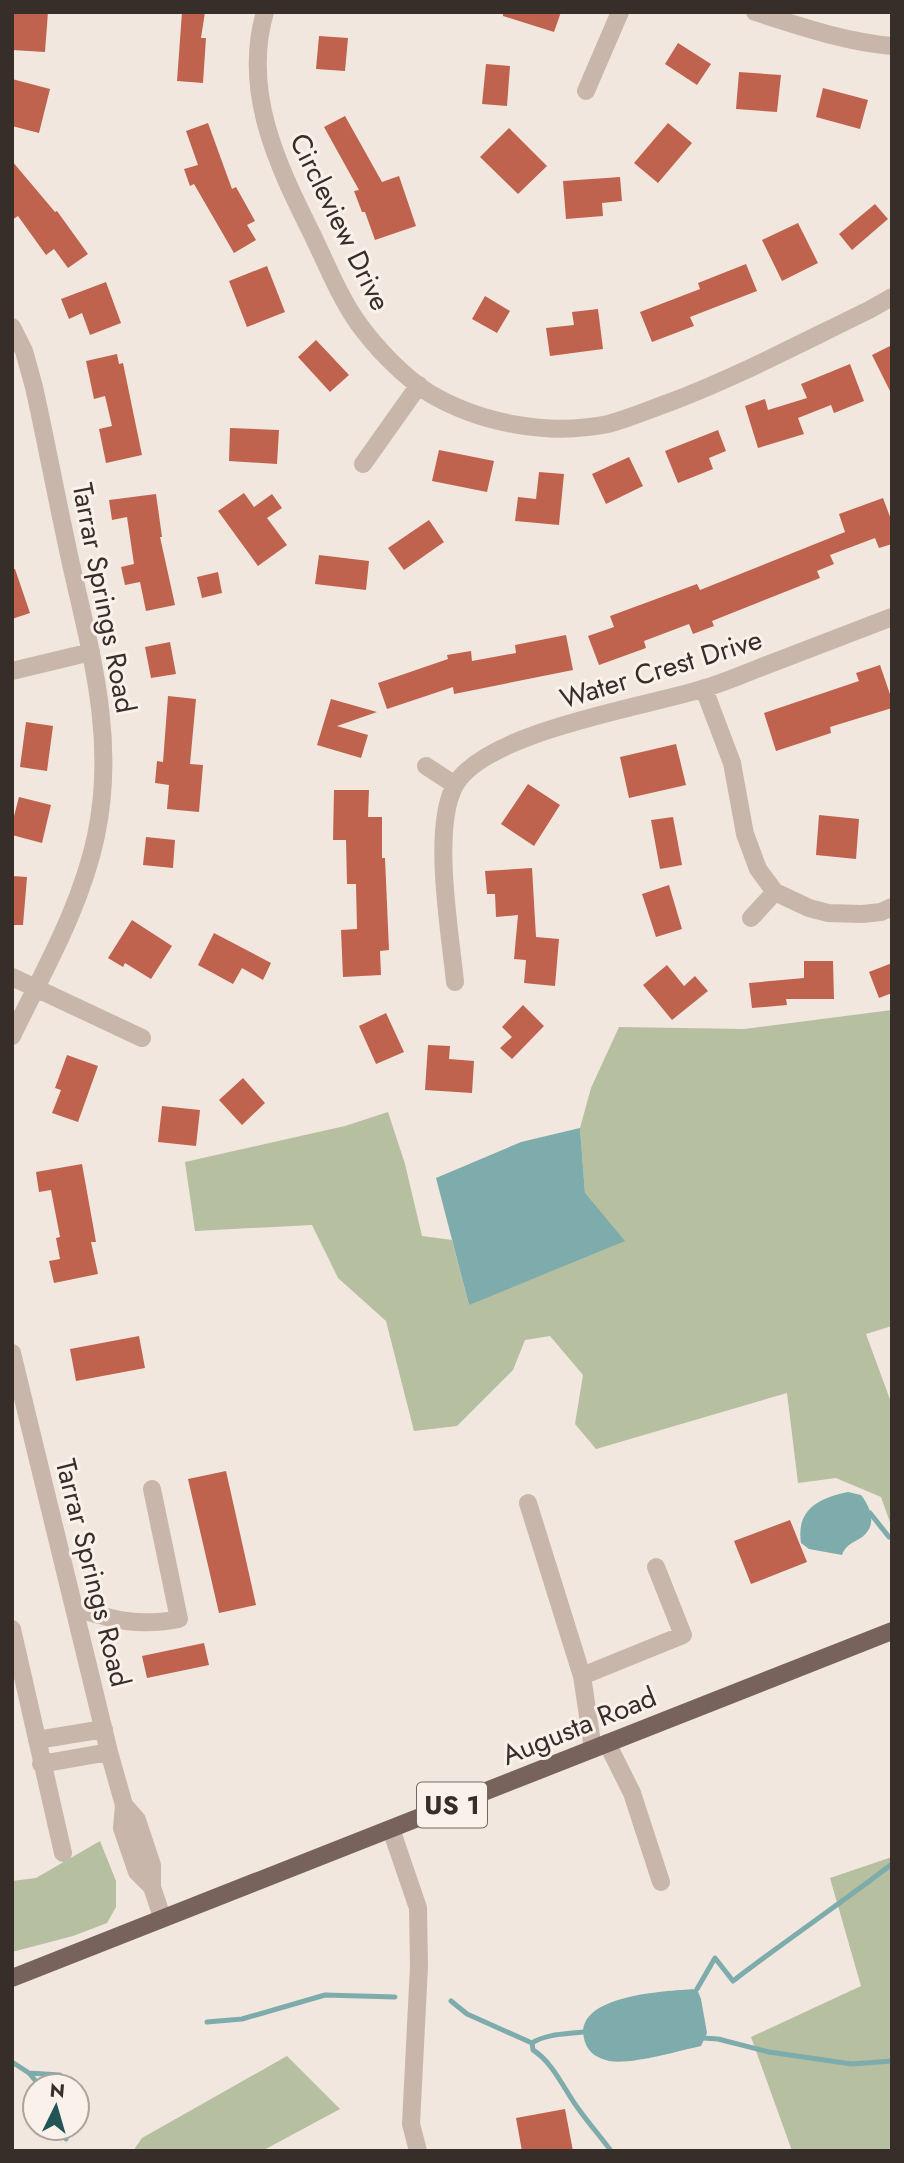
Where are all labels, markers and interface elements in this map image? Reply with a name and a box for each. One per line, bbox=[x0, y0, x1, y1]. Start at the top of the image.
street label: Circleview Drive bbox=[279, 126, 401, 318]
street label: Tarrar Springs Road bbox=[62, 480, 146, 716]
street label: Water Crest Drive bbox=[555, 619, 767, 719]
street label: Tarrar Springs Road bbox=[45, 1455, 141, 1691]
street label: Augusta Road bbox=[495, 1676, 663, 1776]
road number: US 1 bbox=[417, 1782, 487, 1828]
north arrow bbox=[21, 2072, 91, 2142]
text: N bbox=[49, 2076, 66, 2105]

